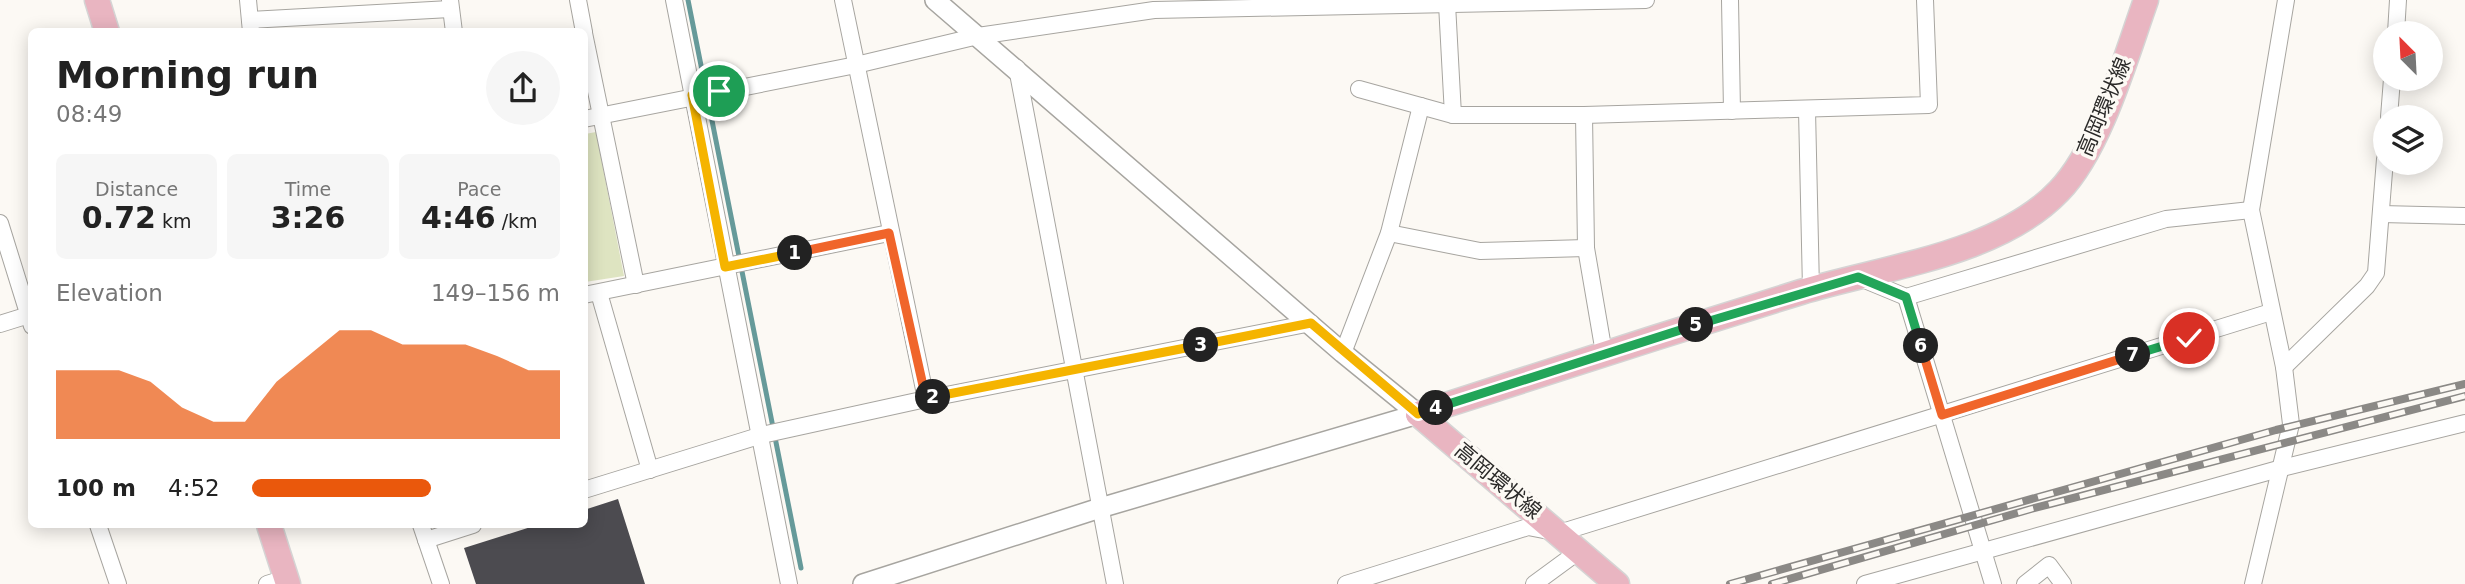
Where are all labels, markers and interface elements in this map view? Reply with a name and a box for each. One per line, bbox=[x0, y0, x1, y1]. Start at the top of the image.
north arrow bbox=[2373, 21, 2443, 91]
map controls bbox=[2373, 21, 2443, 175]
button: share bbox=[486, 51, 560, 125]
text: Morning run bbox=[56, 53, 319, 97]
street label: 高岡環状線 bbox=[2072, 54, 2136, 160]
pin bbox=[689, 61, 749, 121]
icon: arrive bbox=[700, 72, 738, 110]
text: 08:49 bbox=[56, 101, 122, 127]
button: layers bbox=[2373, 105, 2443, 175]
text: Distance bbox=[95, 178, 178, 200]
text: Time bbox=[285, 178, 331, 200]
text: Pace bbox=[457, 178, 502, 200]
text: 0.72 bbox=[82, 200, 156, 235]
text: 3:26 bbox=[271, 200, 345, 235]
text: 4:46 bbox=[421, 200, 496, 235]
text: km bbox=[156, 210, 191, 232]
text: /km bbox=[496, 210, 538, 232]
pin: 1 bbox=[778, 236, 812, 270]
text: 1 bbox=[788, 241, 801, 263]
text: Elevation bbox=[56, 280, 163, 306]
text: 149–156 m bbox=[431, 280, 560, 306]
pin: 5 bbox=[1678, 308, 1714, 342]
pin bbox=[2159, 308, 2219, 368]
text: 5 bbox=[1689, 313, 1702, 335]
icon: check bbox=[2170, 319, 2208, 357]
pin: 3 bbox=[1184, 328, 1218, 362]
pin: 6 bbox=[1904, 328, 1938, 364]
text: 3 bbox=[1194, 333, 1207, 355]
text: 6 bbox=[1914, 334, 1927, 356]
pin: 7 bbox=[2116, 338, 2150, 372]
text: 7 bbox=[2126, 343, 2139, 365]
pin: 2 bbox=[916, 380, 950, 414]
text: 2 bbox=[926, 385, 939, 407]
pin: 4 bbox=[1418, 390, 1454, 426]
text: 4 bbox=[1429, 396, 1442, 418]
street label: 高岡環状線 bbox=[1450, 438, 1546, 524]
text: 100 m bbox=[56, 475, 136, 501]
text: 4:52 bbox=[168, 475, 220, 501]

